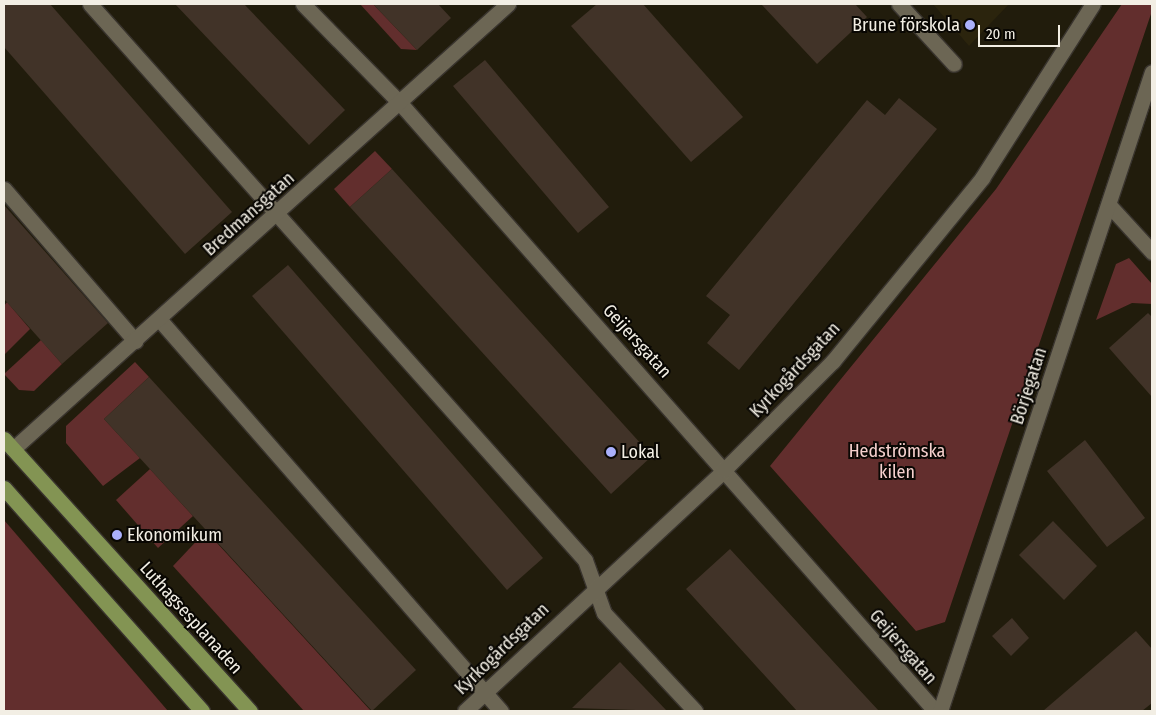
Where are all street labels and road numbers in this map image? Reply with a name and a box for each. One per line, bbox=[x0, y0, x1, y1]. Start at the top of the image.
street label: Bredmansgatan bbox=[199, 167, 299, 261]
street label: Geijersgatan bbox=[598, 300, 676, 382]
street label: Kyrkogårdsgatan bbox=[745, 318, 845, 422]
street label: Börjegatan bbox=[1006, 345, 1052, 427]
street label: Luthagsesplanaden bbox=[135, 558, 247, 678]
street label: Kyrkogårdsgatan bbox=[450, 599, 554, 699]
street label: Geijersgatan bbox=[865, 605, 941, 689]

